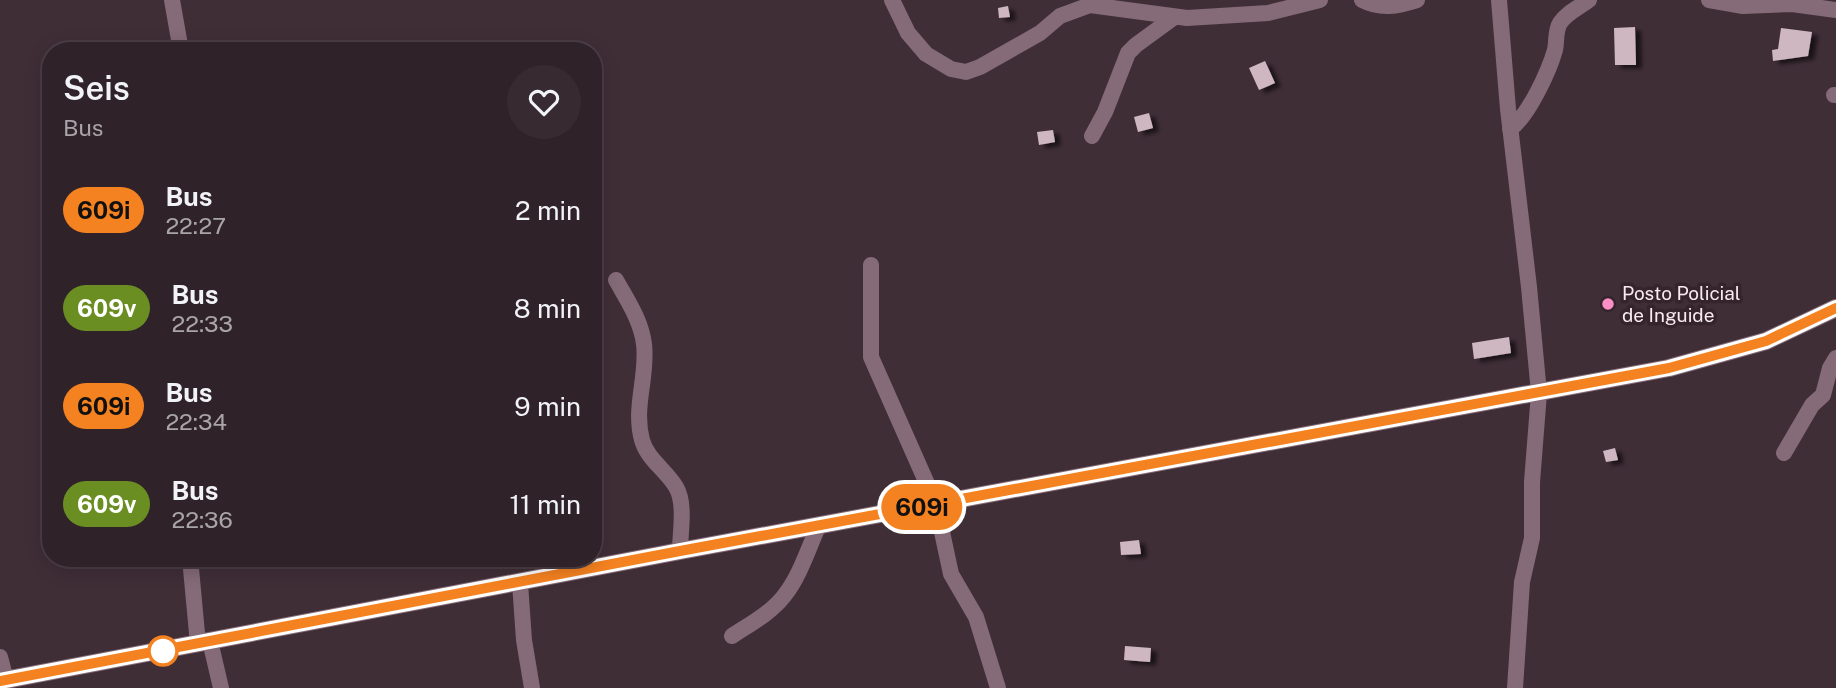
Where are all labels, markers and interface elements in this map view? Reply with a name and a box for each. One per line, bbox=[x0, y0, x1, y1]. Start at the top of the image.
button: heart bbox=[507, 65, 581, 139]
text: Seis bbox=[63, 69, 130, 107]
text: Bus bbox=[63, 114, 103, 141]
text: Bus bbox=[165, 181, 212, 212]
text: 2 min bbox=[515, 195, 581, 226]
text: 609i bbox=[77, 196, 130, 224]
text: 22:27 bbox=[165, 212, 226, 239]
text: Bus bbox=[171, 279, 218, 310]
place label: Posto Policial de Inguide bbox=[1622, 282, 1741, 326]
text: 8 min bbox=[514, 293, 581, 324]
text: 609v bbox=[77, 294, 136, 322]
marker: Posto Policial de Inguide bbox=[1600, 296, 1616, 312]
text: 22:33 bbox=[171, 310, 233, 337]
text: Bus bbox=[165, 377, 212, 408]
text: 9 min bbox=[514, 391, 581, 422]
text: 609i bbox=[77, 392, 130, 420]
text: 22:34 bbox=[165, 408, 227, 435]
text: Bus bbox=[171, 475, 218, 506]
line badge: 609i bbox=[873, 484, 971, 530]
text: 11 min bbox=[509, 489, 581, 520]
text: 609v bbox=[77, 490, 136, 518]
text: 609i bbox=[895, 493, 949, 521]
text: 22:36 bbox=[171, 506, 233, 533]
unlabelled marker bbox=[148, 636, 178, 666]

